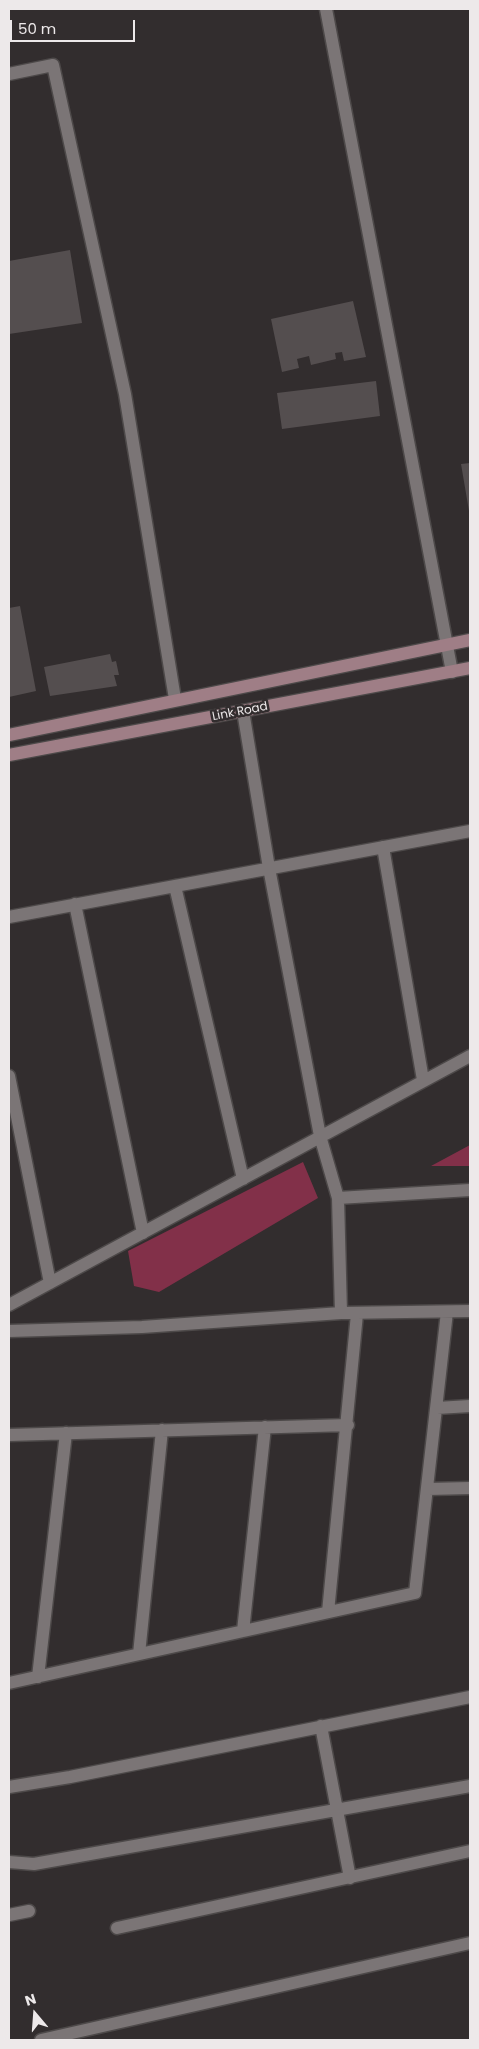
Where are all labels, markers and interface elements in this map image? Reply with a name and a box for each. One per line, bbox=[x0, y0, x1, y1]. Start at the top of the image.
scale bar bbox=[12, 10, 138, 42]
text: 50 m bbox=[18, 18, 56, 39]
street label: Link Road bbox=[211, 700, 269, 724]
north arrow bbox=[10, 1989, 60, 2039]
text: N bbox=[22, 1989, 38, 2011]

